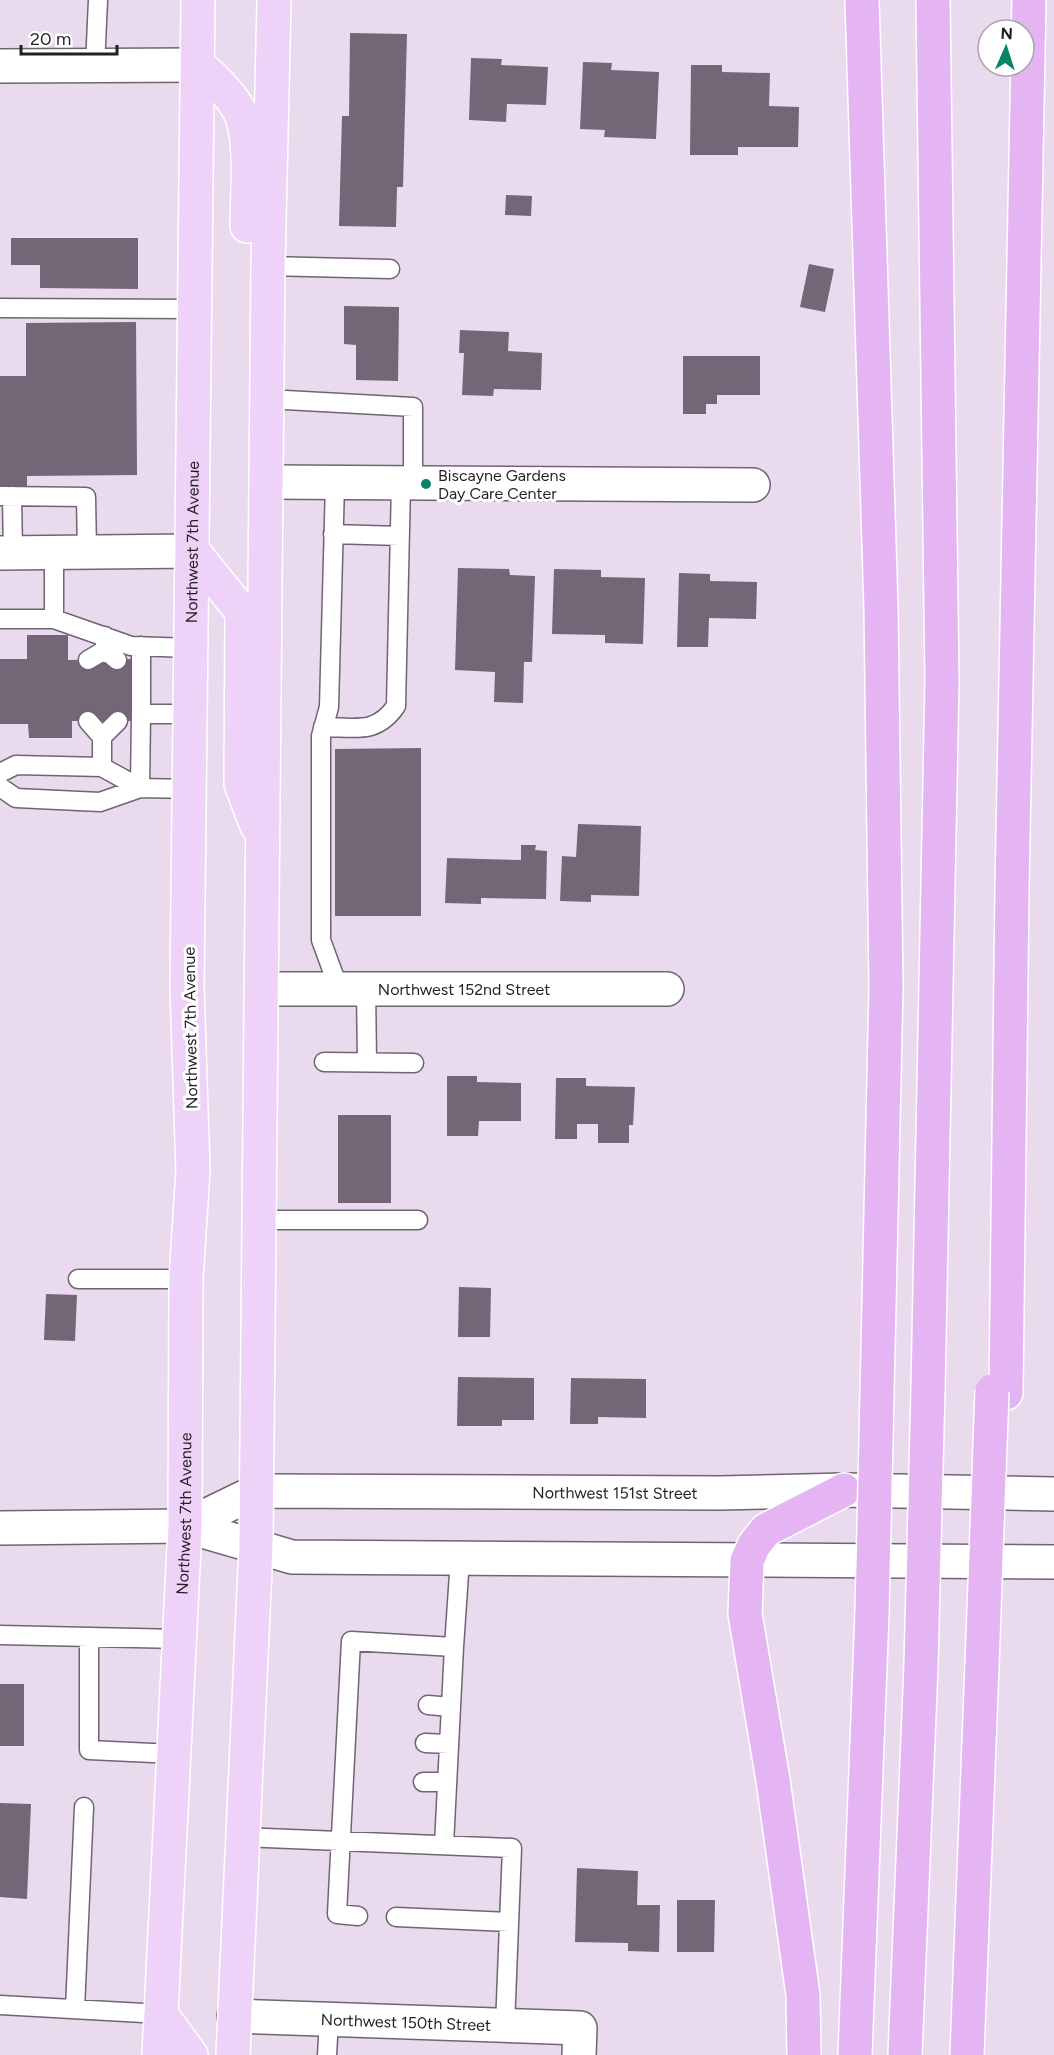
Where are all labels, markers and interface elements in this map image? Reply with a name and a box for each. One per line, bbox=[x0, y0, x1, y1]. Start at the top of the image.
scale bar bbox=[21, 18, 117, 56]
north arrow bbox=[976, 18, 1036, 78]
text: N bbox=[1000, 24, 1013, 43]
text: 20 m bbox=[30, 28, 71, 50]
street label: Northwest 7th Avenue bbox=[182, 461, 203, 623]
place label: Biscayne Gardens Day Care Center bbox=[438, 466, 566, 503]
marker: Biscayne Gardens Day Care Center bbox=[419, 477, 433, 491]
street label: Northwest 7th Avenue bbox=[180, 947, 201, 1109]
street label: Northwest 152nd Street bbox=[378, 980, 550, 999]
street label: Northwest 7th Avenue bbox=[173, 1432, 195, 1595]
street label: Northwest 151st Street bbox=[532, 1483, 698, 1503]
street label: Northwest 150th Street bbox=[320, 2010, 491, 2035]

